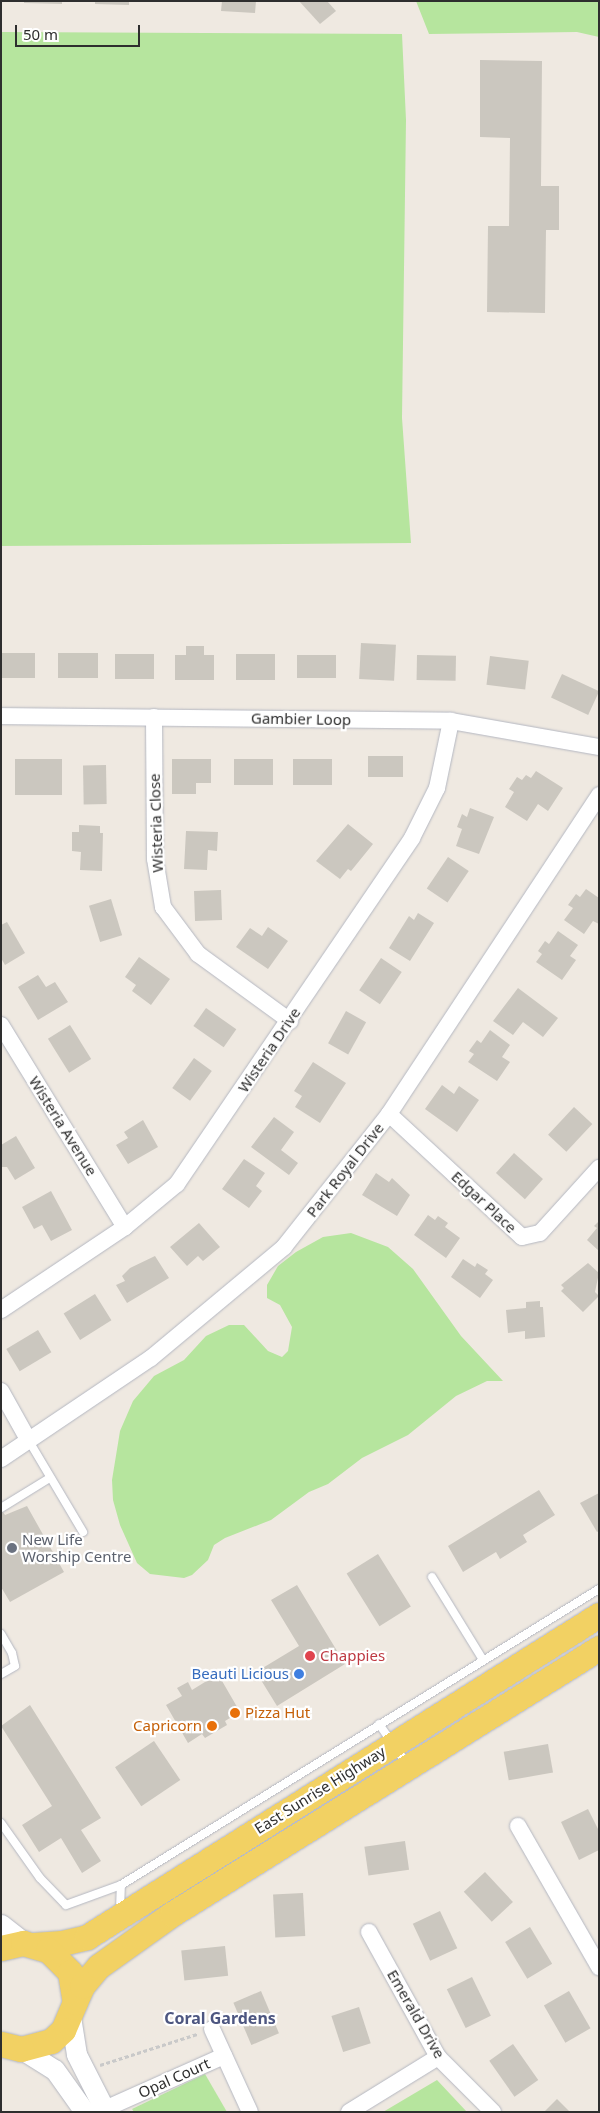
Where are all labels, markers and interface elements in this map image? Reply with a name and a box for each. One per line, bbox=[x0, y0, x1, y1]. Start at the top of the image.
scale bar bbox=[18, 15, 142, 47]
text: 50 m bbox=[23, 24, 58, 44]
street label: Gambier Loop bbox=[251, 709, 351, 729]
street label: Wisteria Close bbox=[145, 773, 167, 873]
street label: Wisteria Drive bbox=[234, 1004, 304, 1096]
street label: Wisteria Avenue bbox=[25, 1073, 101, 1179]
street label: Park Royal Drive bbox=[303, 1119, 387, 1221]
street label: Edgar Place bbox=[448, 1167, 520, 1237]
place label: New Life Worship Centre bbox=[22, 1530, 131, 1565]
marker: New Life Worship Centre bbox=[6, 1542, 18, 1554]
place label: Chappies bbox=[320, 1647, 385, 1665]
marker: Chappies bbox=[304, 1650, 316, 1662]
place label: Beauti Licious bbox=[192, 1665, 289, 1683]
marker: Beauti Licious bbox=[293, 1668, 305, 1680]
place label: Pizza Hut bbox=[245, 1704, 310, 1722]
marker: Pizza Hut bbox=[229, 1707, 241, 1719]
place label: Capricorn bbox=[133, 1717, 202, 1735]
marker: Capricorn bbox=[206, 1720, 218, 1732]
street label: East Sunrise Highway bbox=[251, 1742, 389, 1838]
street label: Emerald Drive bbox=[383, 1967, 449, 2061]
district label: Coral Gardens bbox=[164, 2008, 276, 2028]
street label: Opal Court bbox=[135, 2054, 213, 2102]

